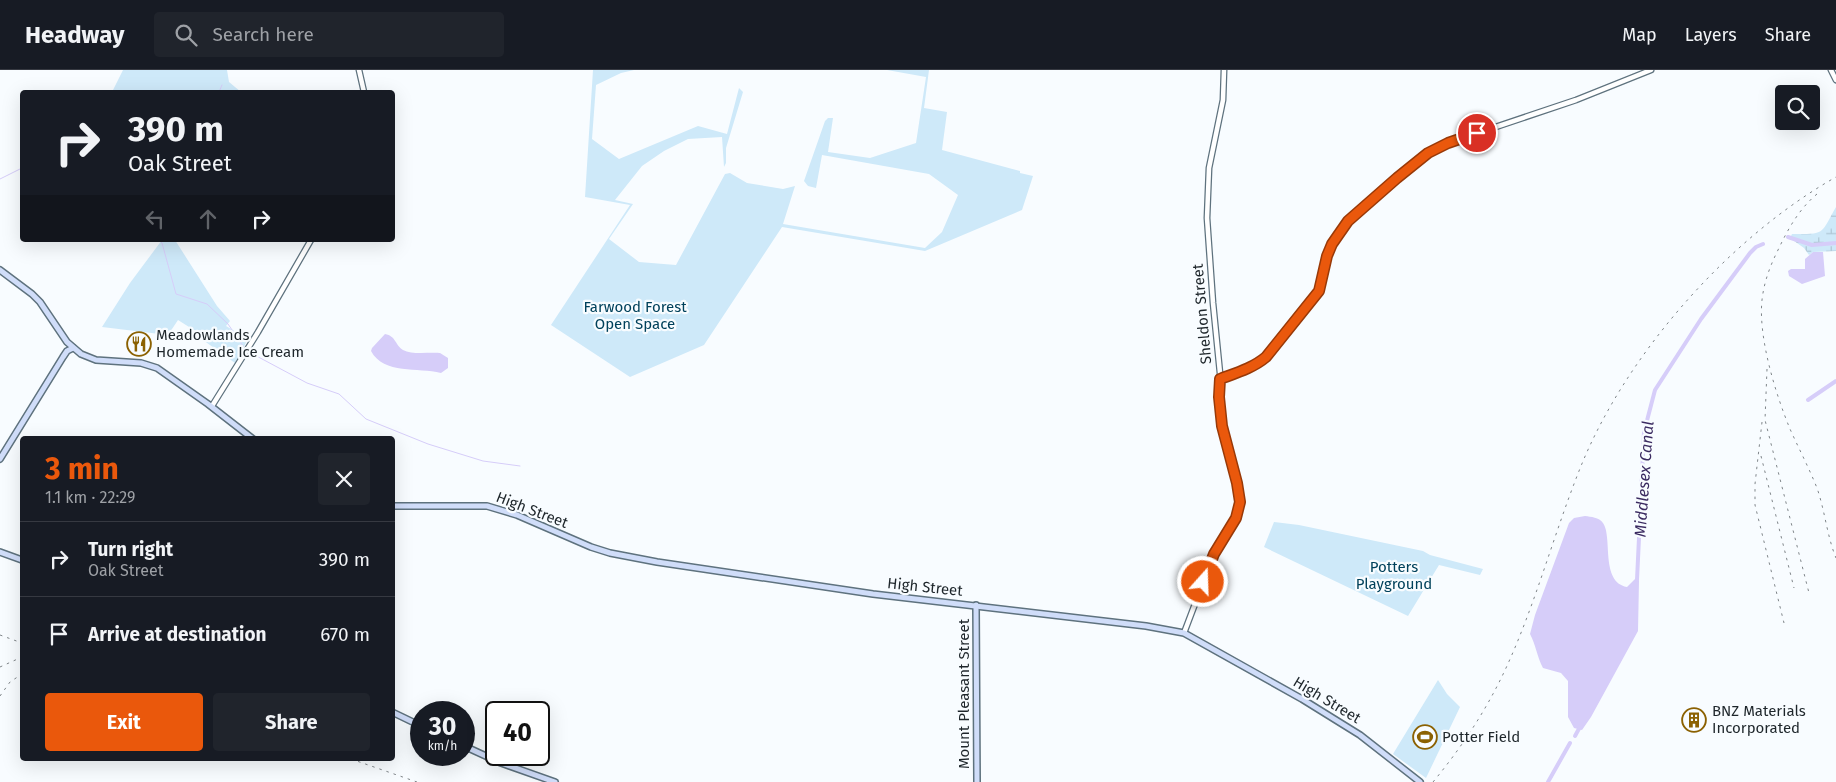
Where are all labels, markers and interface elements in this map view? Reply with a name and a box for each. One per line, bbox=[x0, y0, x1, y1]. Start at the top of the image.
search box bbox=[154, 12, 504, 57]
text: Headway bbox=[25, 21, 124, 49]
icon: search bbox=[172, 21, 200, 49]
text: Search here bbox=[212, 23, 314, 46]
text: Map bbox=[1622, 24, 1657, 46]
text: Layers bbox=[1685, 24, 1737, 46]
text: Share bbox=[1765, 24, 1811, 46]
map controls bbox=[1775, 85, 1820, 130]
button: search bbox=[1775, 85, 1820, 130]
text: 390 m bbox=[128, 108, 224, 150]
icon: right bbox=[45, 110, 110, 175]
pin bbox=[1456, 112, 1498, 154]
icon: arrive bbox=[1463, 119, 1491, 147]
text: Oak Street bbox=[128, 150, 232, 177]
icon: left bbox=[141, 205, 169, 233]
icon: ahead bbox=[194, 205, 222, 233]
icon: right bbox=[247, 205, 275, 233]
street label: Sheldon Street bbox=[1189, 263, 1215, 365]
park label: Farwood Forest Open Space bbox=[583, 298, 687, 333]
place label: Meadowlands Homemade Ice Cream bbox=[156, 326, 304, 361]
restaurant icon: Meadowlands Homemade Ice Cream bbox=[126, 331, 152, 357]
water label: Middlesex Canal bbox=[1630, 420, 1658, 538]
text: 3 min bbox=[45, 451, 119, 487]
button: close bbox=[318, 453, 370, 505]
text: 1.1 km · 22:29 bbox=[45, 488, 135, 507]
street label: High Street bbox=[493, 488, 571, 532]
text: Turn right bbox=[88, 538, 173, 561]
icon: right bbox=[45, 545, 73, 573]
text: 390 m bbox=[319, 548, 370, 571]
position arrow bbox=[1176, 555, 1228, 607]
park label: Potters Playground bbox=[1356, 558, 1432, 593]
text: Oak Street bbox=[88, 561, 163, 580]
street label: High Street bbox=[886, 574, 964, 600]
street label: Mount Pleasant Street bbox=[955, 618, 973, 769]
icon: arrive bbox=[45, 620, 73, 648]
text: Arrive at destination bbox=[88, 623, 267, 646]
text: 670 m bbox=[320, 623, 370, 646]
street label: High Street bbox=[1290, 673, 1365, 728]
button: Exit bbox=[45, 693, 203, 751]
button: Share bbox=[213, 693, 370, 751]
speed limit sign: 40 bbox=[485, 701, 550, 766]
place label: BNZ Materials Incorporated bbox=[1712, 702, 1806, 737]
building icon: BNZ Materials Incorporated bbox=[1681, 707, 1707, 733]
text: 30 bbox=[429, 712, 456, 742]
sports icon: Potter Field bbox=[1412, 724, 1438, 750]
place label: Potter Field bbox=[1442, 728, 1520, 746]
text: km/h bbox=[428, 739, 457, 753]

